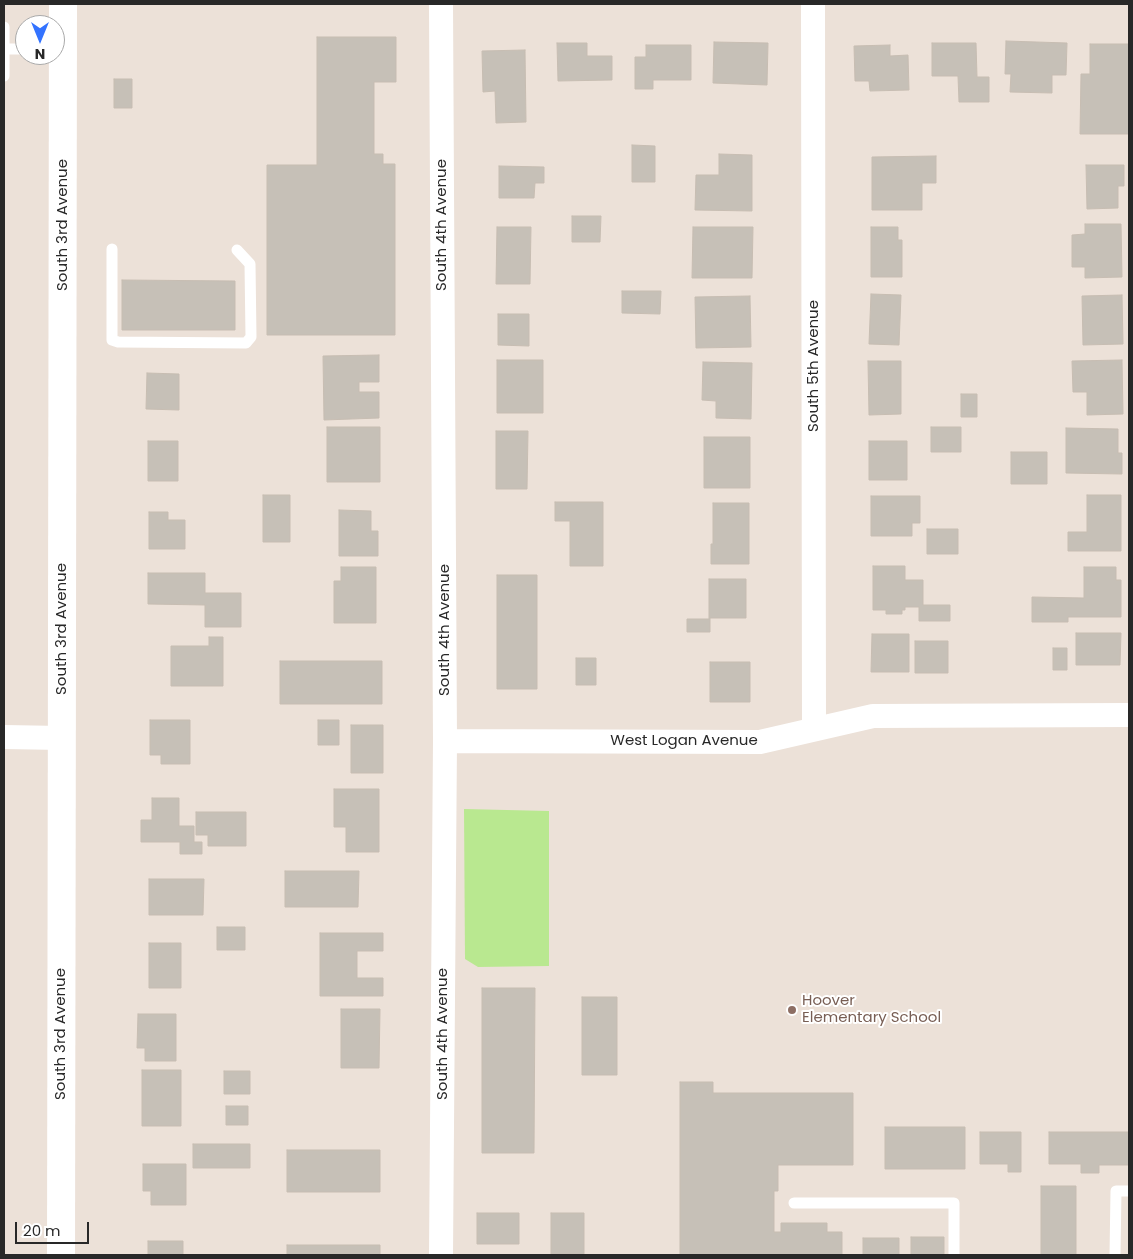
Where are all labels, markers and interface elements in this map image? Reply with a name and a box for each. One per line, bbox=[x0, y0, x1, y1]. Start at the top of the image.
north arrow bbox=[15, 15, 65, 65]
text: N bbox=[35, 44, 45, 64]
street label: South 3rd Avenue bbox=[54, 159, 72, 291]
street label: South 4th Avenue bbox=[433, 159, 451, 291]
street label: South 5th Avenue bbox=[805, 300, 823, 432]
street label: South 3rd Avenue bbox=[53, 563, 71, 695]
street label: South 4th Avenue bbox=[436, 564, 454, 696]
street label: West Logan Avenue bbox=[610, 732, 758, 750]
street label: South 3rd Avenue bbox=[52, 968, 70, 1100]
street label: South 4th Avenue bbox=[434, 968, 452, 1100]
place label: Hoover Elementary School bbox=[802, 992, 941, 1027]
marker: Hoover Elementary School bbox=[786, 1004, 798, 1016]
scale bar bbox=[18, 1212, 91, 1244]
text: 20 m bbox=[23, 1220, 61, 1241]

